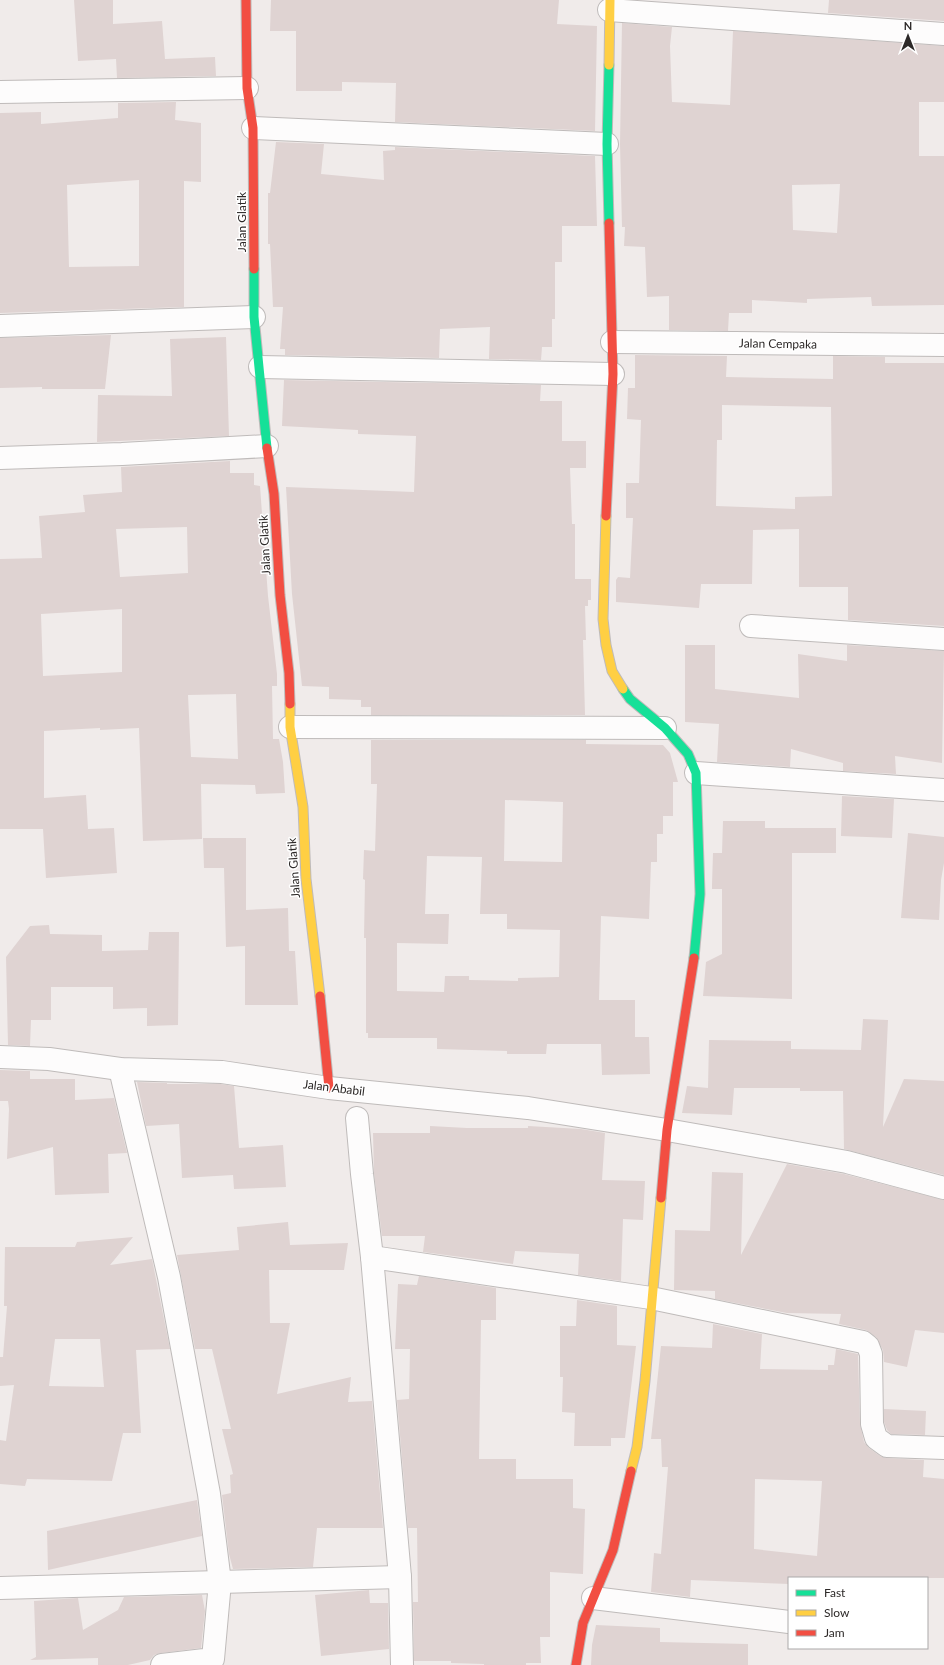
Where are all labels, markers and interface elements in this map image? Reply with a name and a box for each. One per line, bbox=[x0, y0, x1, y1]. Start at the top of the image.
north arrow bbox=[888, 16, 928, 56]
text: N bbox=[904, 19, 912, 32]
street label: Jalan Glatik bbox=[234, 191, 249, 252]
street label: Jalan Cempaka bbox=[739, 335, 817, 352]
street label: Jalan Glatik bbox=[255, 514, 274, 576]
street label: Jalan Glatik bbox=[284, 837, 303, 899]
street label: Jalan Ababil bbox=[302, 1076, 366, 1099]
legend bbox=[788, 1577, 928, 1649]
text: Fast bbox=[824, 1585, 846, 1600]
text: Slow bbox=[824, 1605, 850, 1620]
text: Jam bbox=[824, 1625, 845, 1640]

